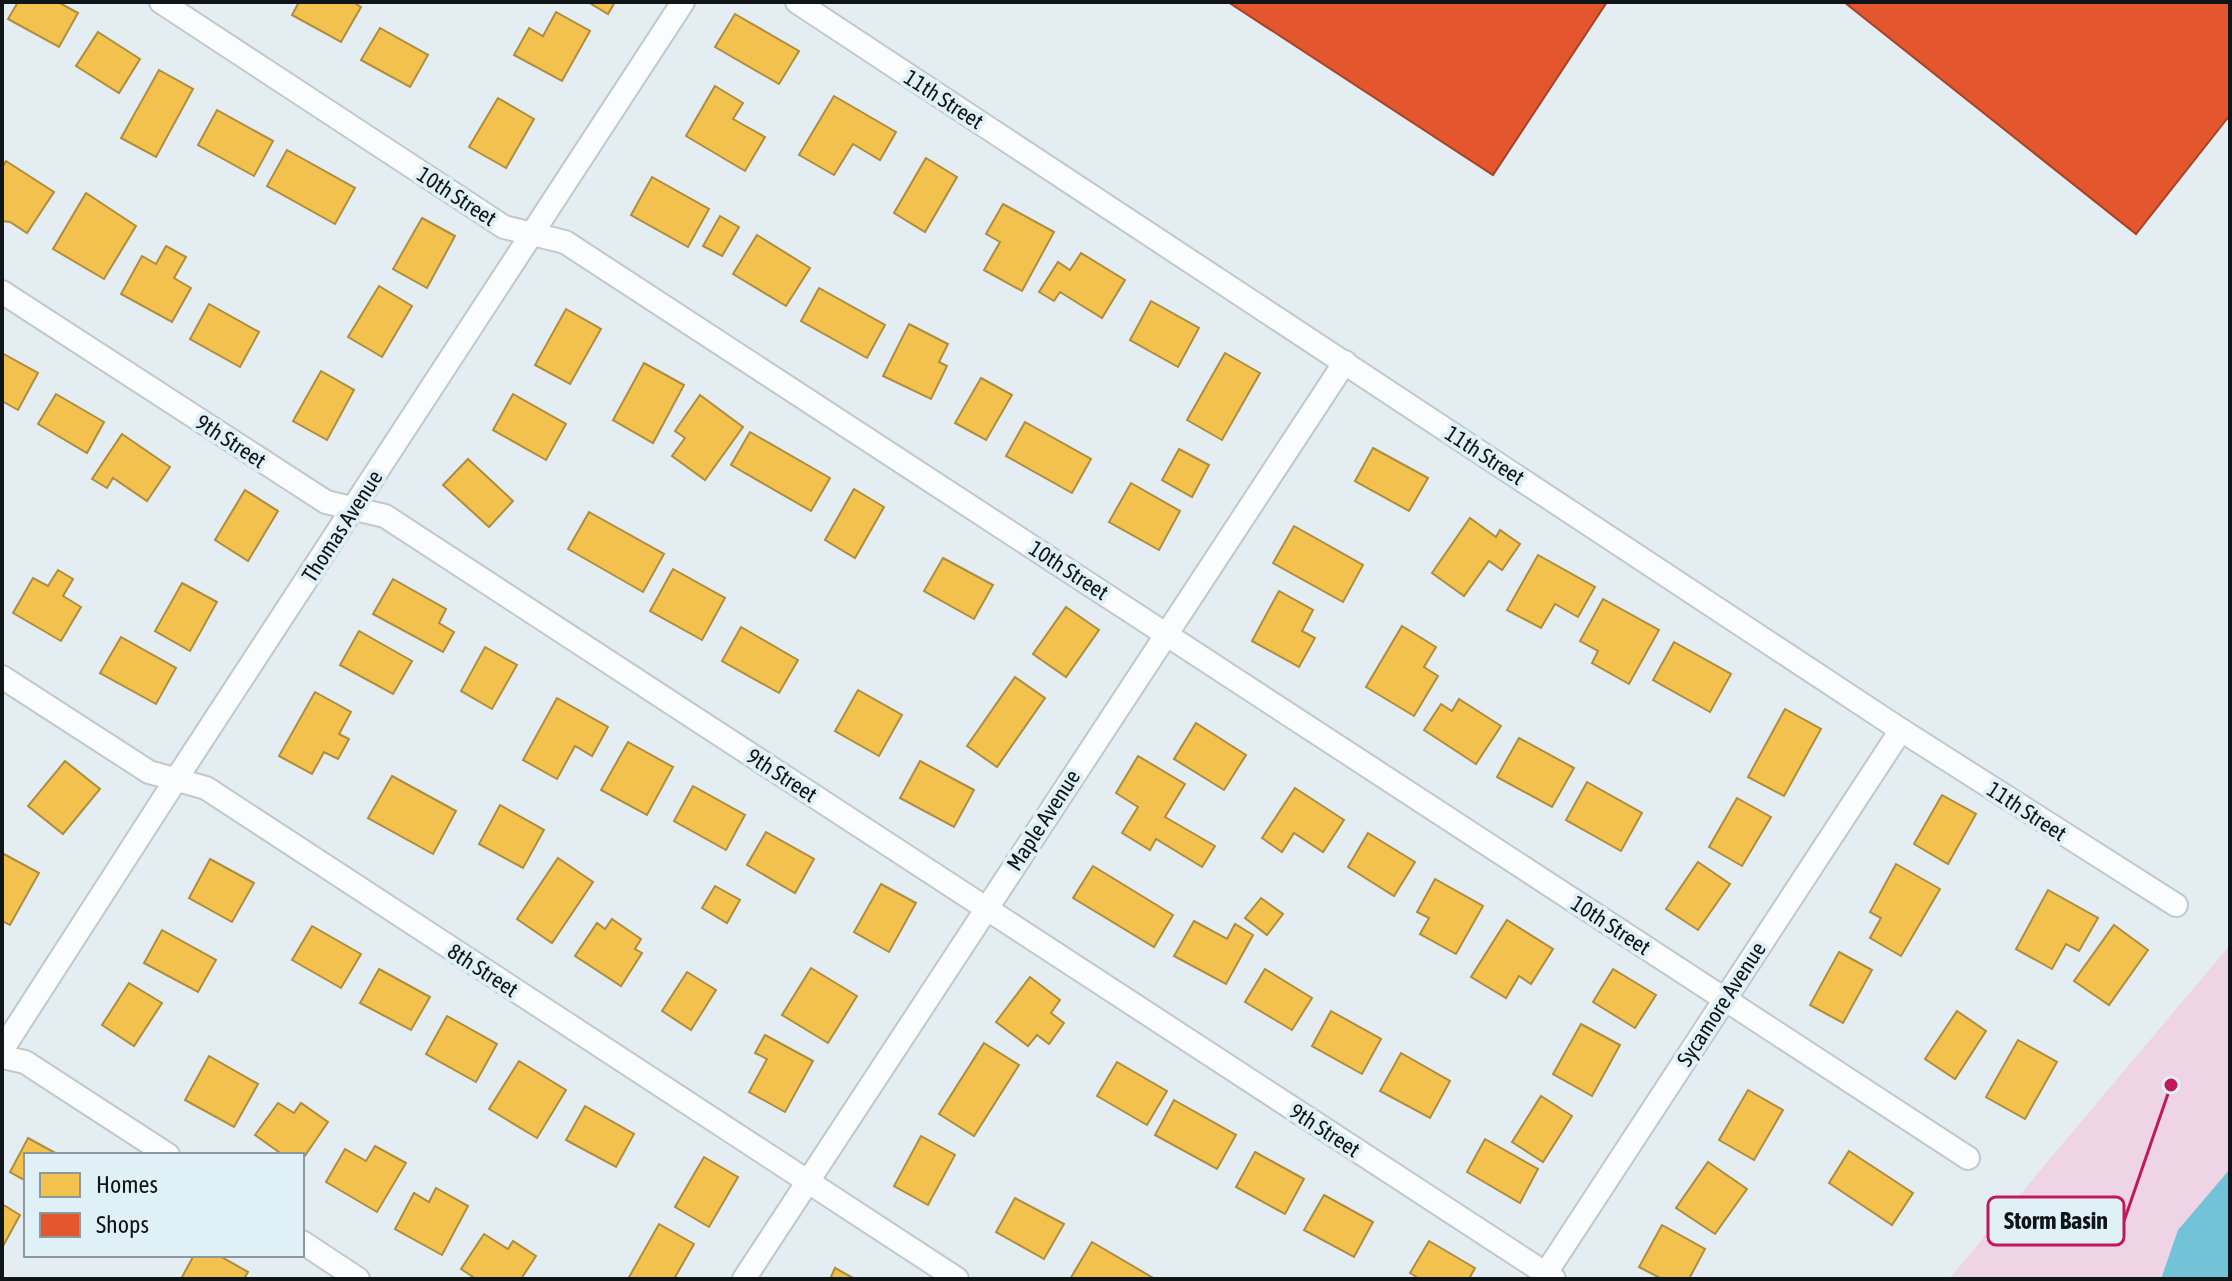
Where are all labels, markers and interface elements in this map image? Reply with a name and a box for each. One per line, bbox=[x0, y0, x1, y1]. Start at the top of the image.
street label: 11th Street bbox=[900, 64, 988, 134]
street label: 10th Street bbox=[413, 161, 501, 231]
street label: 9th Street bbox=[191, 409, 271, 473]
street label: 11th Street bbox=[1441, 420, 1529, 490]
street label: Thomas Avenue bbox=[296, 465, 388, 587]
street label: 10th Street bbox=[1025, 535, 1113, 605]
street label: 9th Street bbox=[742, 743, 822, 807]
street label: Maple Avenue bbox=[1001, 765, 1085, 875]
street label: 11th Street bbox=[1983, 776, 2071, 846]
street label: 10th Street bbox=[1567, 890, 1655, 960]
street label: Sycamore Avenue bbox=[1671, 937, 1771, 1071]
street label: 8th Street bbox=[443, 938, 523, 1002]
street label: 9th Street bbox=[1285, 1098, 1365, 1162]
legend bbox=[24, 1153, 304, 1257]
text: Homes bbox=[96, 1171, 158, 1198]
callout: Storm Basin bbox=[1988, 1197, 2124, 1245]
text: Storm Basin bbox=[2004, 1207, 2108, 1234]
text: Shops bbox=[96, 1211, 149, 1238]

